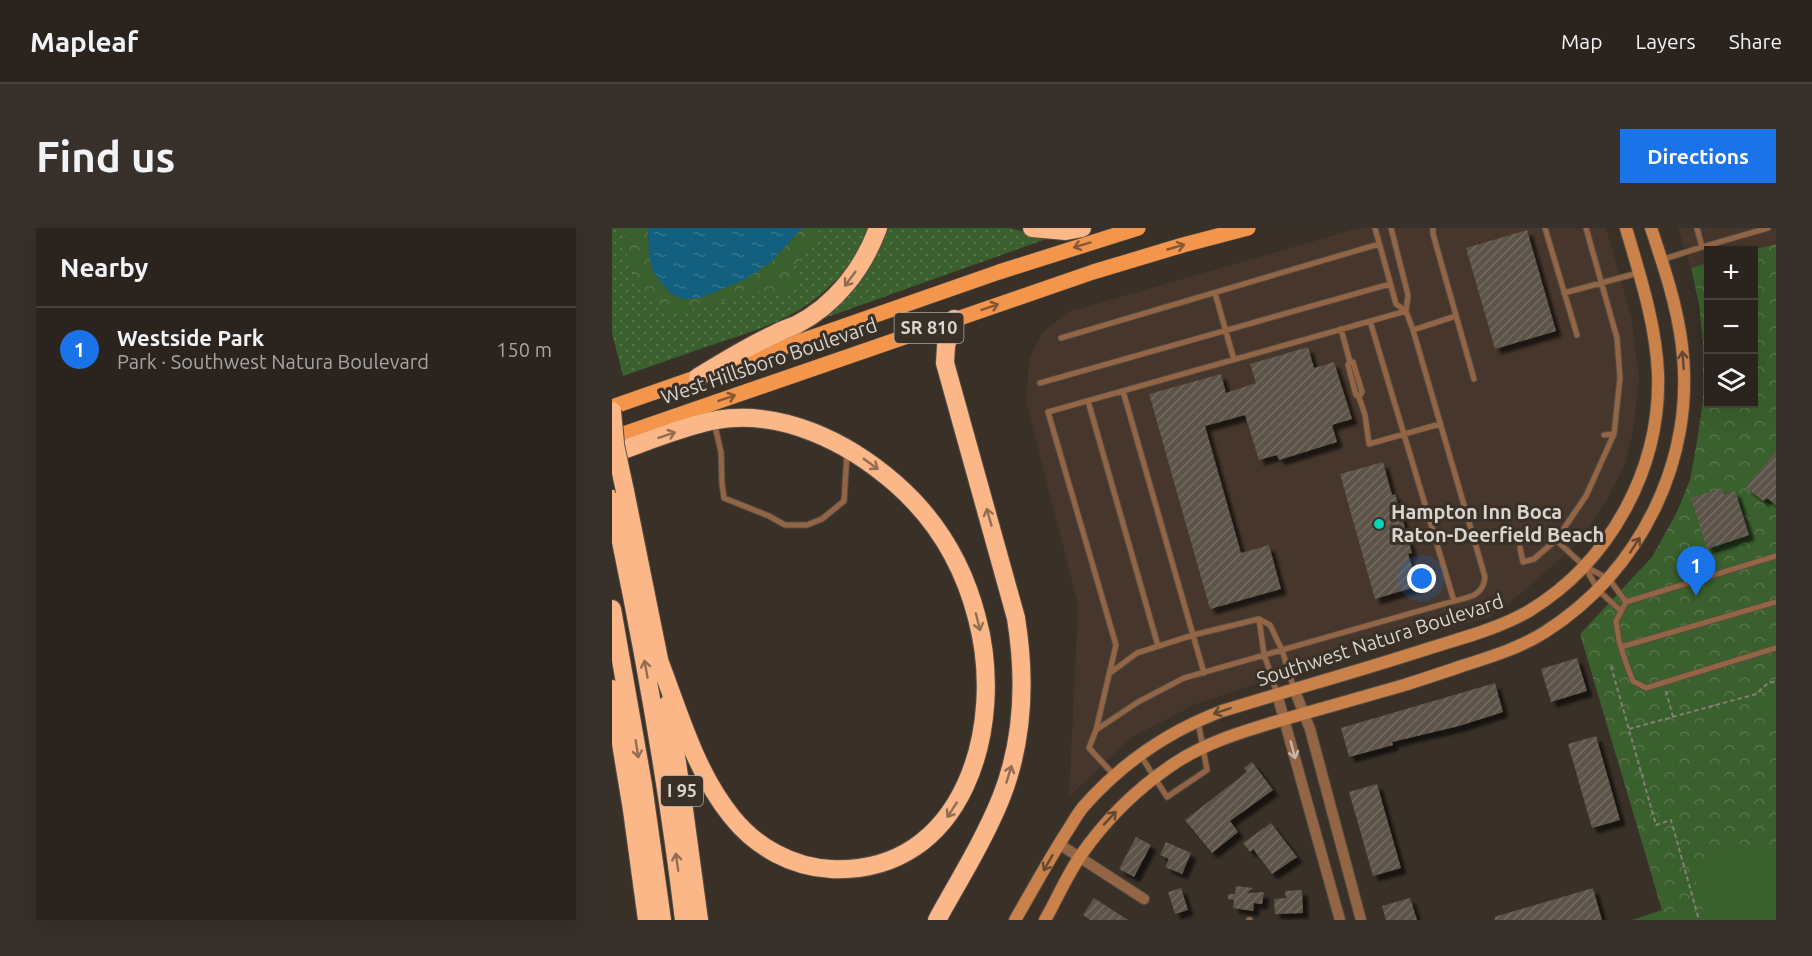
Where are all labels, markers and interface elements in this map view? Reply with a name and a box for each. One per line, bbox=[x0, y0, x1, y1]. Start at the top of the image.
text: Mapleaf bbox=[30, 26, 138, 57]
text: Map bbox=[1561, 29, 1602, 53]
text: Layers bbox=[1635, 29, 1696, 53]
text: Share bbox=[1729, 29, 1782, 53]
button: Directions bbox=[1620, 129, 1776, 183]
text: Find us bbox=[36, 133, 175, 180]
one-way arrow bbox=[1073, 240, 1092, 251]
one-way arrow bbox=[1166, 241, 1185, 252]
map controls bbox=[1704, 246, 1758, 408]
button: + bbox=[1704, 246, 1758, 300]
text: Nearby bbox=[60, 253, 148, 282]
one-way arrow bbox=[843, 271, 856, 287]
one-way arrow bbox=[981, 300, 999, 311]
button: − bbox=[1704, 300, 1758, 354]
street label: West Hillsboro Boulevard bbox=[658, 313, 880, 408]
road number: SR 810 bbox=[894, 313, 964, 343]
text: Westside Park bbox=[117, 325, 264, 350]
text: 1 bbox=[74, 338, 85, 361]
text: 150 m bbox=[496, 338, 552, 361]
text: Park · Southwest Natura Boulevard bbox=[117, 350, 429, 373]
one-way arrow bbox=[1678, 350, 1689, 370]
button: layers bbox=[1704, 354, 1758, 408]
one-way arrow bbox=[717, 392, 736, 403]
one-way arrow bbox=[657, 429, 676, 440]
one-way arrow bbox=[862, 458, 878, 470]
place label: Hampton Inn Boca Raton-Deerfield Beach bbox=[1391, 500, 1604, 546]
one-way arrow bbox=[983, 508, 994, 527]
marker: Hampton Inn Boca Raton-Deerfield Beach bbox=[1372, 517, 1386, 531]
one-way arrow bbox=[1629, 537, 1641, 554]
pin: 1 bbox=[1676, 546, 1716, 596]
your location bbox=[1407, 564, 1436, 593]
street label: Southwest Natura Boulevard bbox=[1254, 589, 1506, 690]
one-way arrow bbox=[972, 612, 984, 631]
one-way arrow bbox=[640, 660, 651, 680]
one-way arrow bbox=[1213, 707, 1232, 718]
one-way arrow bbox=[632, 739, 643, 758]
one-way arrow bbox=[1288, 740, 1299, 759]
one-way arrow bbox=[1004, 764, 1015, 783]
road number: I 95 bbox=[661, 776, 703, 806]
one-way arrow bbox=[946, 801, 958, 818]
one-way arrow bbox=[1103, 811, 1117, 826]
one-way arrow bbox=[671, 853, 682, 872]
one-way arrow bbox=[1041, 854, 1053, 871]

